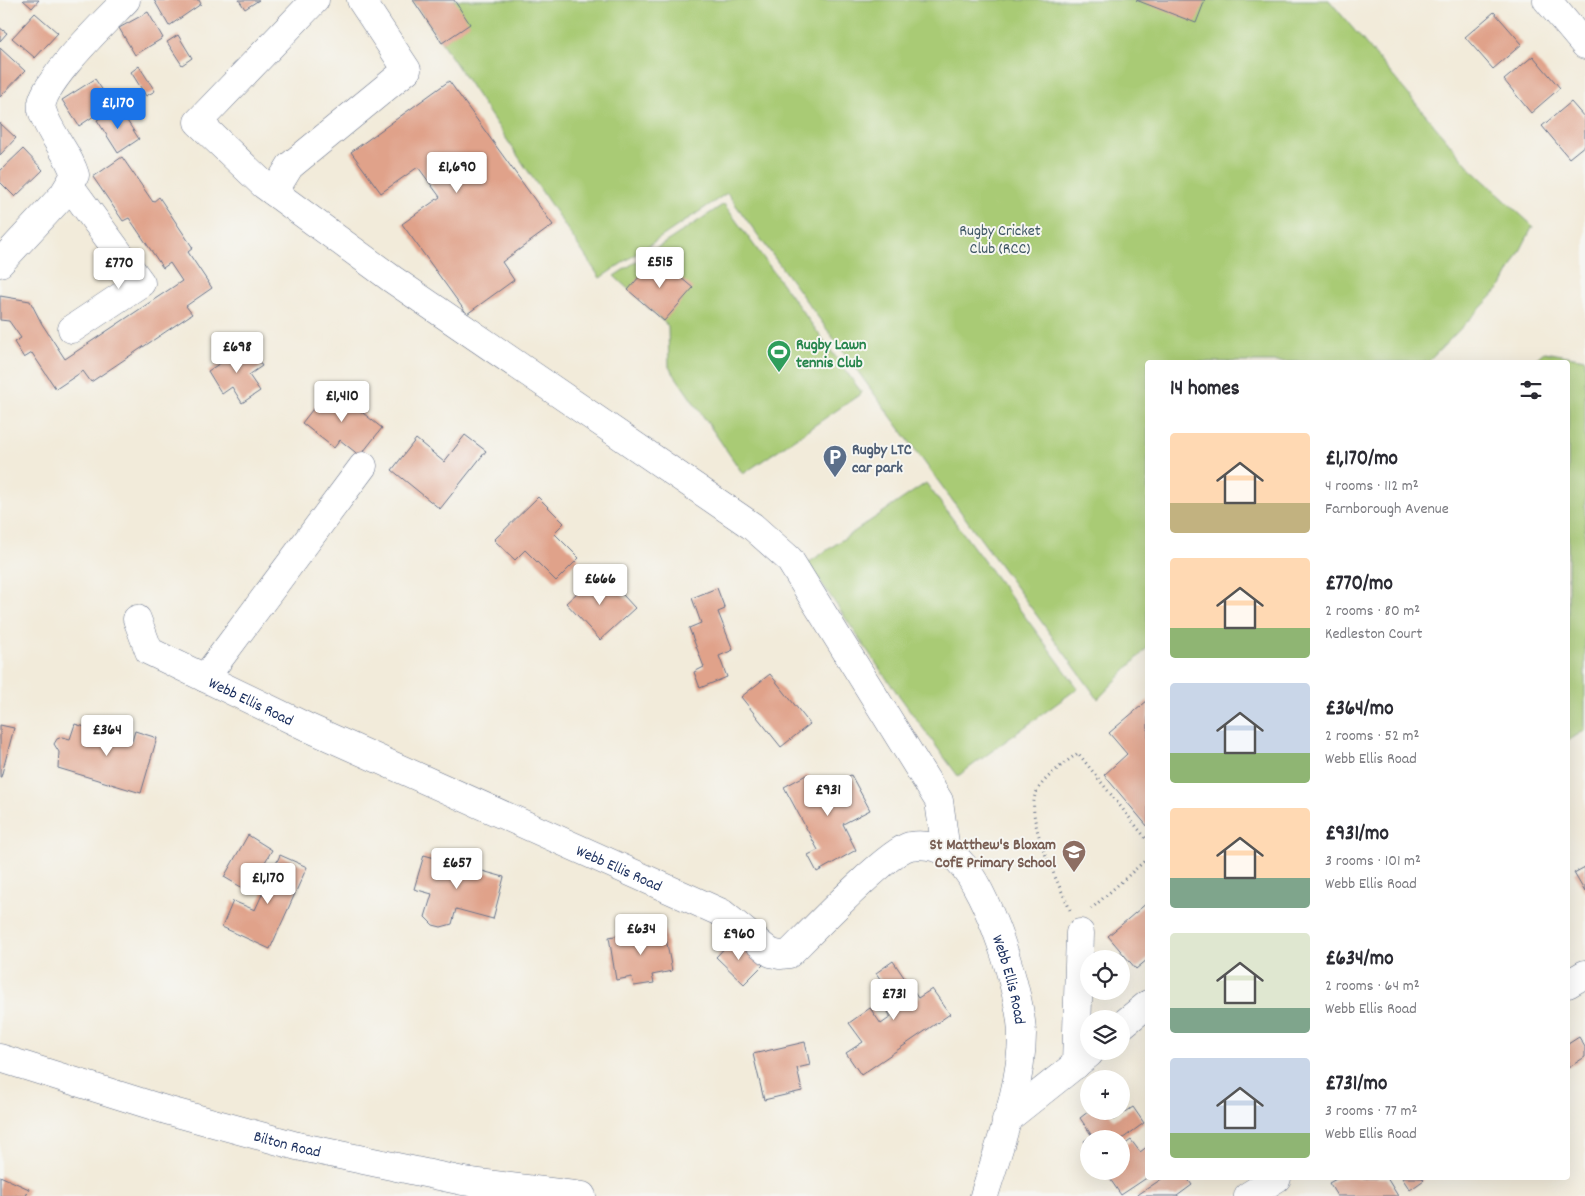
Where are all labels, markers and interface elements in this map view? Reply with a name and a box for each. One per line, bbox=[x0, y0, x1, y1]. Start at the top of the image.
pin: £1,170 bbox=[77, 88, 159, 130]
text: £1,170 bbox=[102, 92, 134, 115]
pin: £1,690 bbox=[416, 152, 498, 194]
text: £1,690 bbox=[438, 156, 476, 179]
park label: Rugby Cricket Club (RCC) bbox=[959, 220, 1041, 261]
pin: £515 bbox=[630, 246, 690, 289]
pin: £770 bbox=[89, 248, 149, 290]
text: £515 bbox=[647, 251, 673, 274]
text: £770 bbox=[105, 252, 133, 275]
pin: £698 bbox=[207, 332, 267, 374]
place label: Rugby Lawn tennis Club bbox=[796, 334, 867, 375]
text: £698 bbox=[222, 336, 252, 359]
sports icon: Rugby Lawn tennis Club bbox=[766, 339, 792, 373]
text: 14 homes bbox=[1170, 375, 1240, 405]
icon: filters bbox=[1517, 376, 1545, 404]
pin: £1,410 bbox=[301, 380, 383, 423]
text: £1,410 bbox=[325, 385, 359, 408]
place label: Rugby LTC car park bbox=[852, 439, 912, 480]
parking icon: Rugby LTC car park bbox=[822, 444, 848, 478]
text: £1,170/mo bbox=[1325, 445, 1398, 475]
icon: home bbox=[1210, 453, 1270, 513]
text: 4 rooms · 112 m² bbox=[1325, 475, 1419, 498]
text: Farnborough Avenue bbox=[1325, 498, 1449, 521]
pin: £666 bbox=[570, 564, 630, 606]
text: £666 bbox=[584, 568, 616, 591]
text: £770/mo bbox=[1325, 570, 1393, 600]
icon: home bbox=[1210, 578, 1270, 638]
text: 2 rooms · 80 m² bbox=[1325, 600, 1420, 623]
text: Kedleston Court bbox=[1325, 623, 1422, 646]
street label: Webb Ellis Road bbox=[204, 672, 297, 733]
text: £364/mo bbox=[1325, 695, 1394, 725]
icon: home bbox=[1210, 703, 1270, 763]
pin: £364 bbox=[77, 714, 137, 757]
text: £364 bbox=[92, 719, 122, 742]
text: 2 rooms · 52 m² bbox=[1325, 725, 1419, 748]
text: Webb Ellis Road bbox=[1325, 748, 1417, 771]
pin: £931 bbox=[798, 774, 858, 817]
text: £931 bbox=[815, 779, 841, 802]
text: £931/mo bbox=[1325, 820, 1389, 850]
icon: home bbox=[1210, 828, 1270, 888]
place label: St Matthew's Bloxam CofE Primary School bbox=[930, 834, 1056, 875]
school or university icon: St Matthew's Bloxam CofE Primary School bbox=[1061, 839, 1087, 873]
street label: Webb Ellis Road bbox=[572, 840, 665, 899]
pin: £657 bbox=[427, 848, 487, 890]
text: 3 rooms · 101 m² bbox=[1325, 850, 1421, 873]
text: £657 bbox=[442, 852, 472, 875]
pin: £1,170 bbox=[227, 862, 309, 905]
text: £1,170 bbox=[252, 867, 284, 890]
text: Webb Ellis Road bbox=[1325, 873, 1417, 896]
pin: £634 bbox=[611, 914, 671, 956]
text: £634 bbox=[626, 918, 656, 941]
pin: £960 bbox=[709, 918, 769, 961]
text: £960 bbox=[723, 923, 755, 946]
street label: Webb Ellis Road bbox=[985, 932, 1030, 1026]
text: £634/mo bbox=[1325, 945, 1394, 975]
map controls bbox=[1080, 950, 1130, 1180]
button: locate bbox=[1080, 950, 1130, 1000]
icon: home bbox=[1210, 953, 1270, 1013]
text: 2 rooms · 64 m² bbox=[1325, 975, 1420, 998]
pin: £731 bbox=[864, 978, 924, 1021]
text: £731 bbox=[882, 983, 906, 1006]
text: Webb Ellis Road bbox=[1325, 998, 1417, 1021]
button: layers bbox=[1080, 1010, 1130, 1060]
button: + bbox=[1080, 1070, 1130, 1120]
text: £731/mo bbox=[1325, 1070, 1387, 1100]
icon: home bbox=[1210, 1078, 1270, 1138]
text: 3 rooms · 77 m² bbox=[1325, 1100, 1417, 1123]
text: Webb Ellis Road bbox=[1325, 1123, 1417, 1146]
street label: Bilton Road bbox=[251, 1126, 323, 1165]
button: − bbox=[1080, 1130, 1130, 1180]

